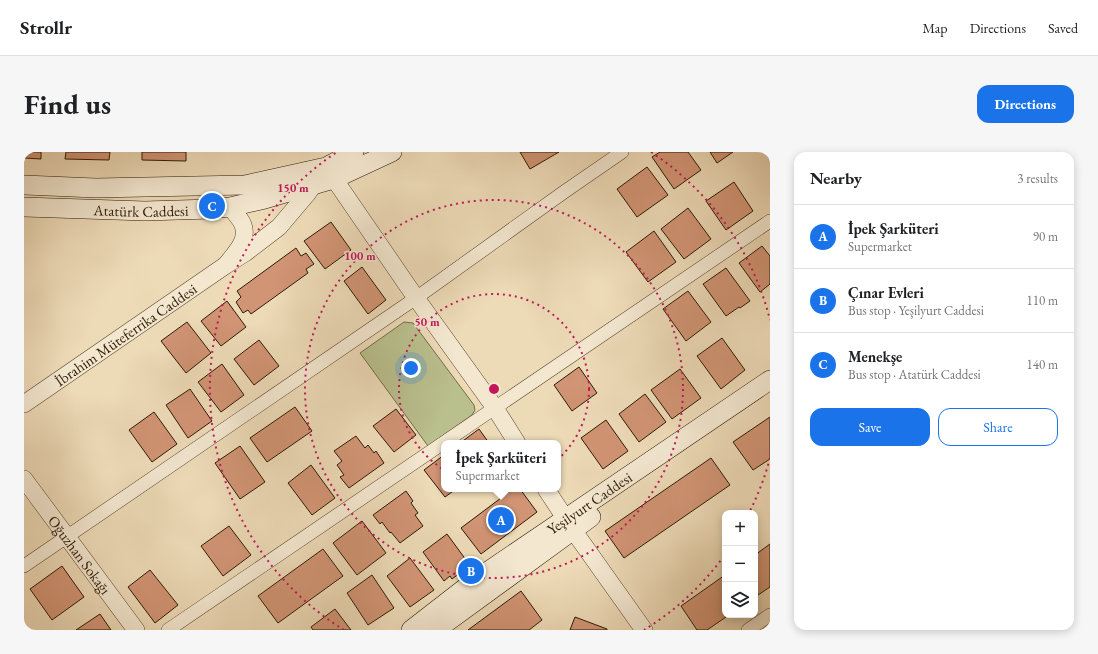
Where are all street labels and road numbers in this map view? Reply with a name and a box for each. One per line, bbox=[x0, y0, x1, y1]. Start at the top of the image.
street label: Atatürk Caddesi bbox=[92, 200, 189, 221]
street label: İbrahim Müteferrika Caddesi bbox=[51, 279, 200, 390]
street label: Yeşilyurt Caddesi bbox=[543, 467, 635, 538]
street label: Oğuzhan Sokağı bbox=[44, 511, 116, 598]

